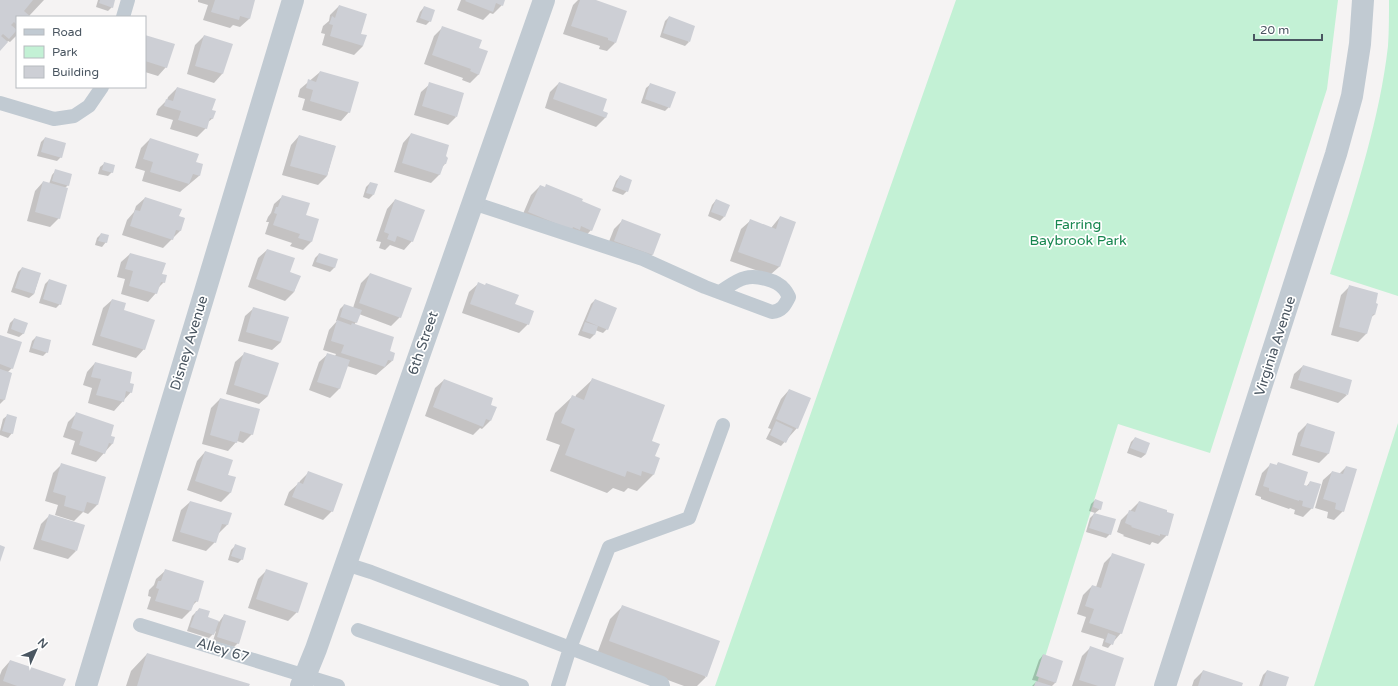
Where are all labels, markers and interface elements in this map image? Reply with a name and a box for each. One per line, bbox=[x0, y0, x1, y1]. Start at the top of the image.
legend bbox=[16, 16, 146, 88]
scale bar bbox=[1254, 16, 1322, 42]
text: 20 m bbox=[1260, 23, 1289, 37]
text: Road bbox=[52, 25, 82, 39]
text: Park bbox=[52, 45, 78, 59]
text: Building bbox=[52, 65, 99, 79]
park label: Farring Baybrook Park bbox=[1029, 216, 1127, 249]
street label: Disney Avenue bbox=[167, 293, 212, 392]
street label: Virginia Avenue bbox=[1251, 294, 1299, 398]
street label: 6th Street bbox=[404, 308, 442, 377]
north arrow bbox=[16, 630, 56, 670]
street label: Alley 67 bbox=[195, 634, 251, 666]
text: N bbox=[35, 636, 50, 651]

